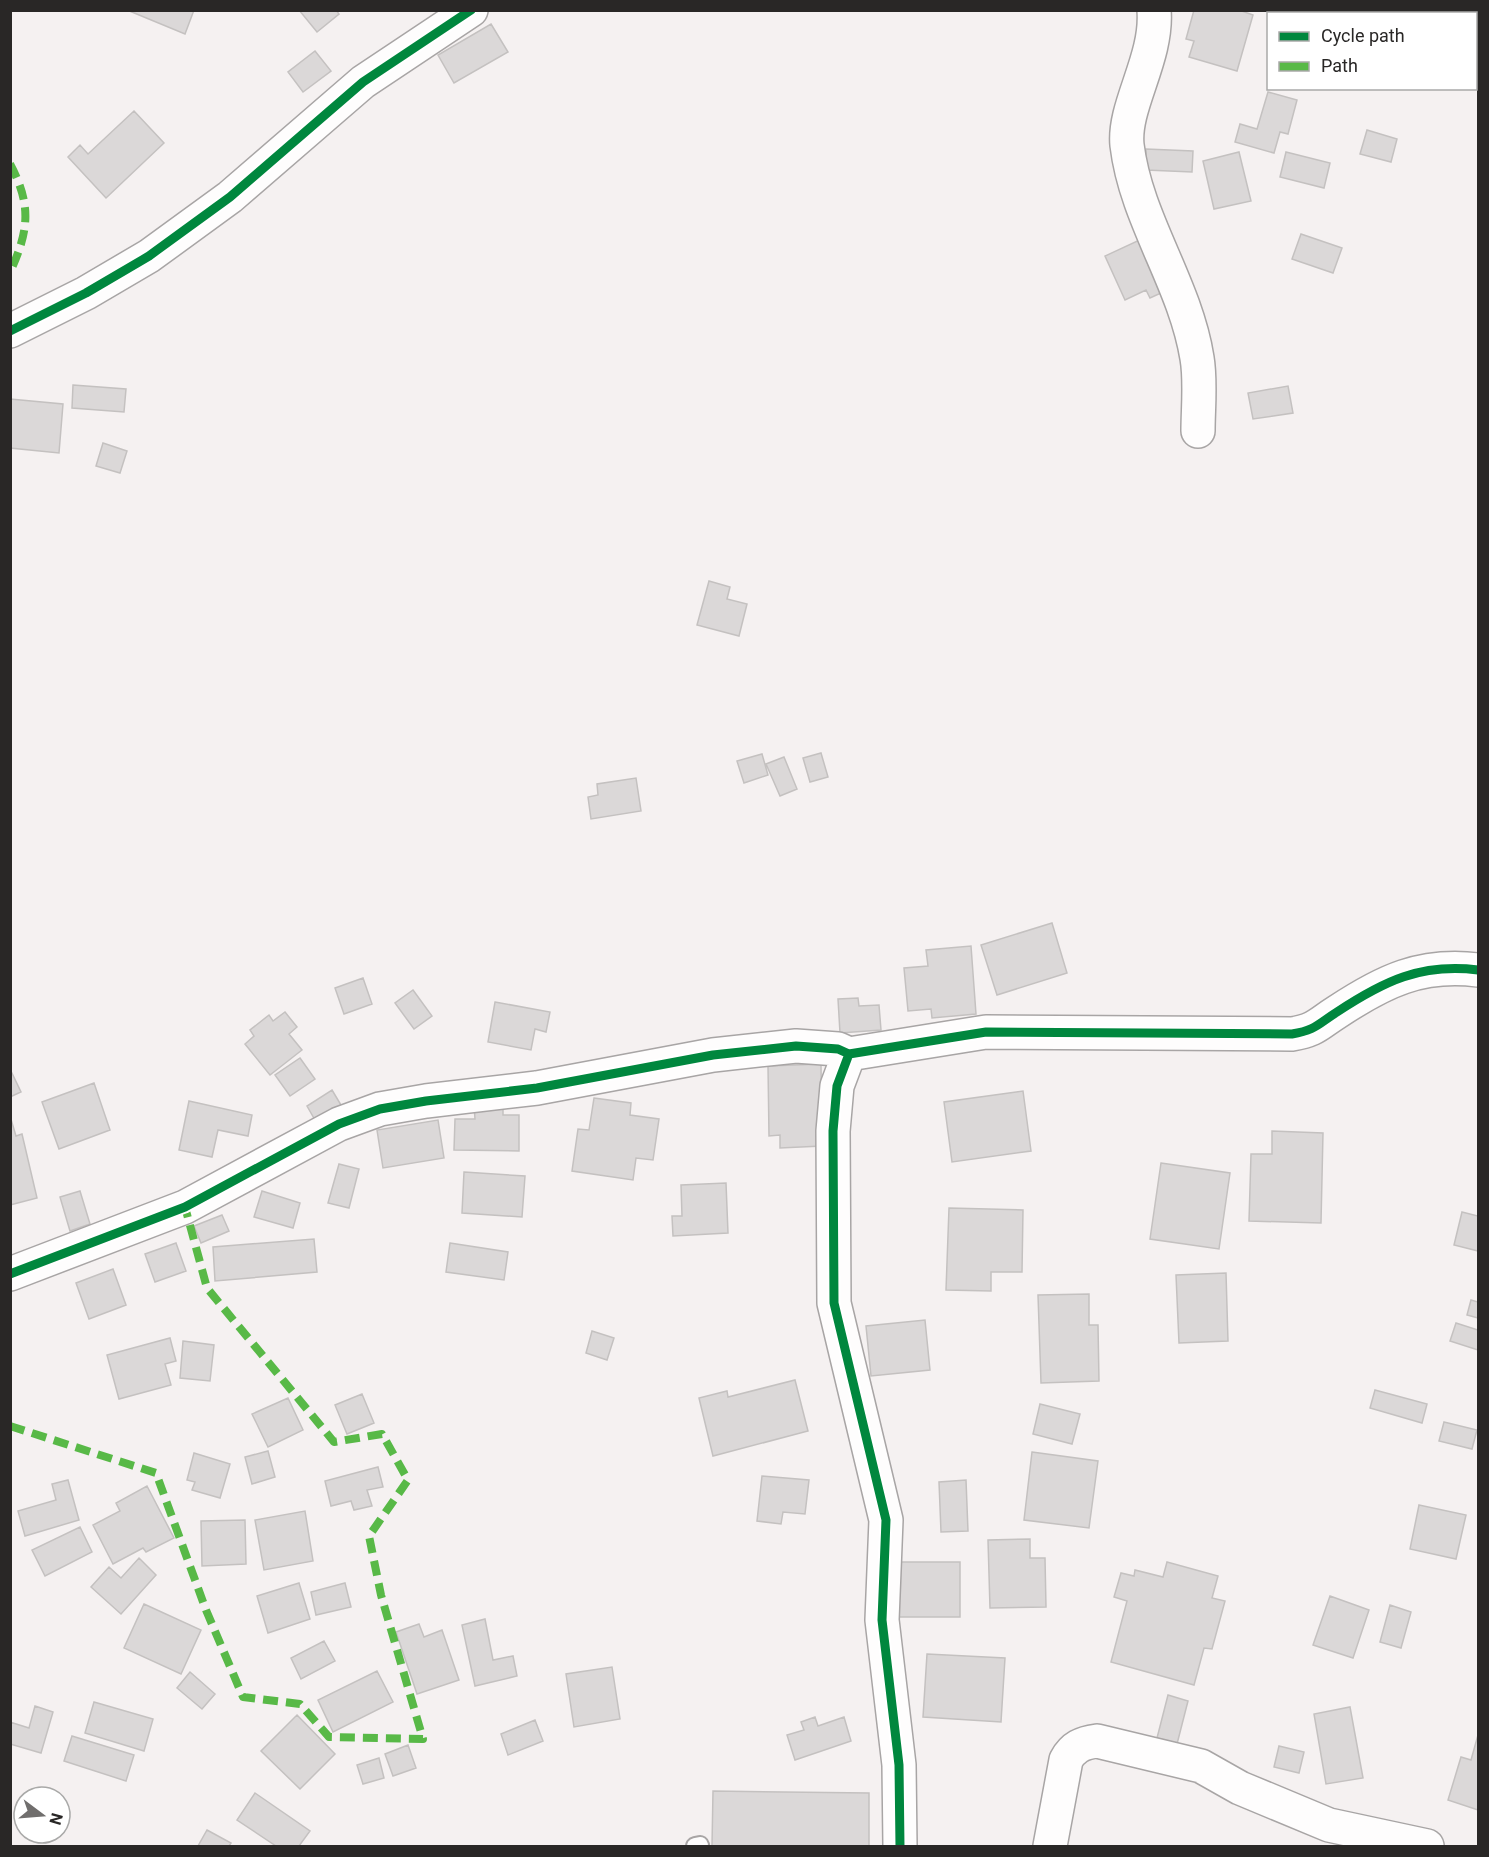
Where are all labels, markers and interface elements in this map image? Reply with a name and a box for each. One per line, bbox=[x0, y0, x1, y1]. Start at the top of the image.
legend bbox=[1267, 12, 1477, 90]
text: Cycle path bbox=[1321, 25, 1405, 46]
text: Path bbox=[1321, 55, 1358, 76]
north arrow bbox=[12, 1785, 72, 1845]
text: N bbox=[45, 1811, 67, 1827]

